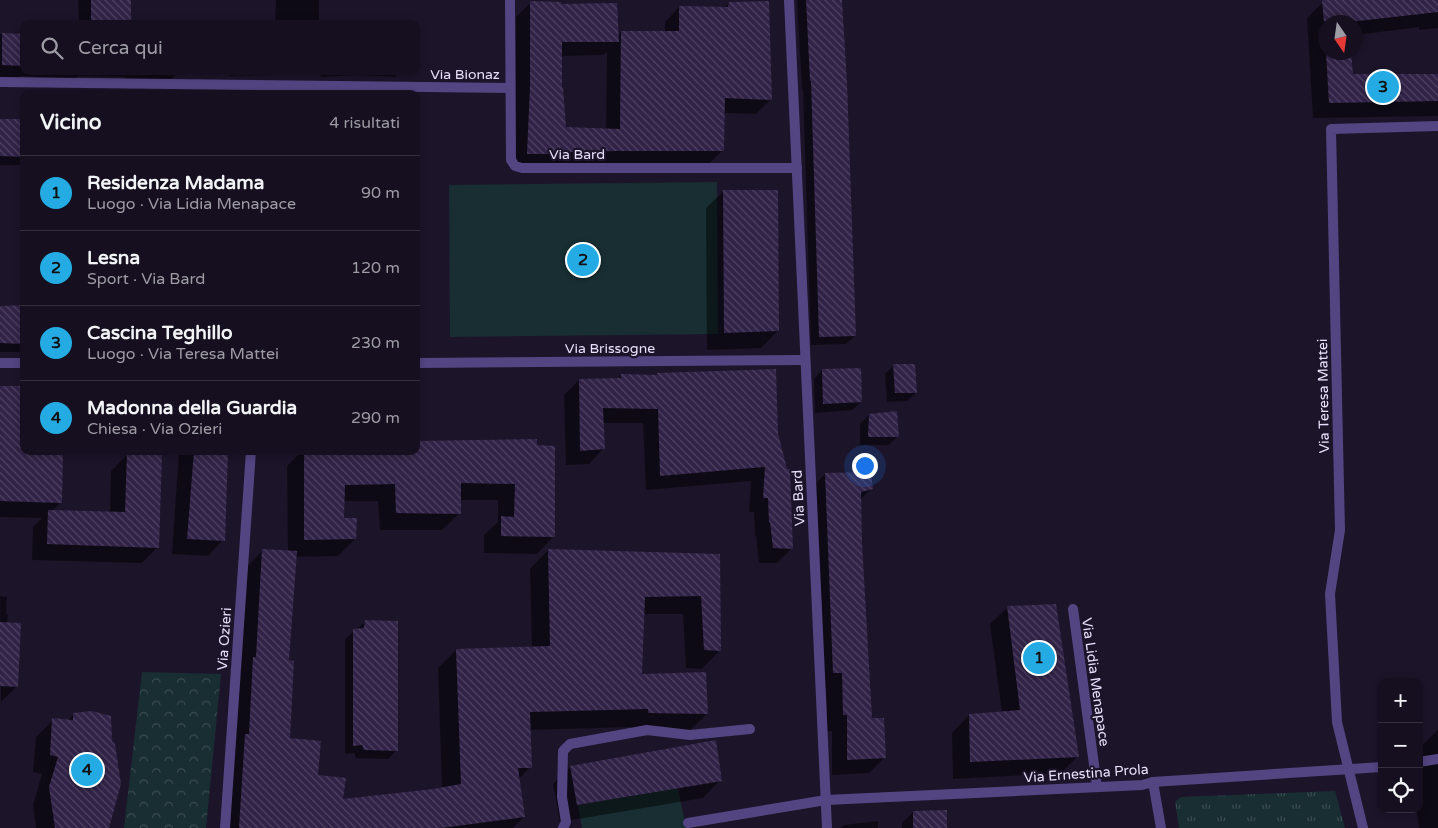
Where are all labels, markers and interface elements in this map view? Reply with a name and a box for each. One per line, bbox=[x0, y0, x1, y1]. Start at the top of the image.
north arrow bbox=[1318, 15, 1363, 60]
search box bbox=[20, 20, 420, 75]
icon: search bbox=[38, 34, 66, 62]
text: Cerca qui bbox=[78, 37, 163, 59]
street label: Via Bionaz bbox=[430, 66, 500, 83]
pin: 3 bbox=[1367, 68, 1399, 106]
text: Vicino bbox=[40, 110, 102, 135]
text: 4 risultati bbox=[329, 113, 400, 133]
street label: Via Bard bbox=[549, 146, 605, 163]
text: Residenza Madama bbox=[87, 172, 264, 194]
text: 1 bbox=[51, 183, 61, 203]
text: 90 m bbox=[361, 183, 400, 203]
text: Luogo · Via Lidia Menapace bbox=[87, 194, 296, 214]
pin: 2 bbox=[567, 241, 599, 279]
text: Lesna bbox=[87, 247, 140, 269]
text: 2 bbox=[51, 258, 61, 278]
text: 120 m bbox=[351, 258, 400, 278]
text: Sport · Via Bard bbox=[87, 269, 205, 289]
text: Cascina Teghillo bbox=[87, 322, 232, 344]
text: 3 bbox=[51, 333, 61, 353]
text: 230 m bbox=[351, 333, 400, 353]
street label: Via Teresa Mattei bbox=[1314, 339, 1333, 453]
street label: Via Brissogne bbox=[565, 340, 655, 357]
text: Luogo · Via Teresa Mattei bbox=[87, 344, 279, 364]
text: Madonna della Guardia bbox=[87, 397, 297, 419]
text: 4 bbox=[51, 408, 61, 428]
text: 290 m bbox=[351, 408, 400, 428]
text: Chiesa · Via Ozieri bbox=[87, 419, 222, 439]
your location bbox=[852, 453, 878, 479]
street label: Via Bard bbox=[789, 469, 808, 526]
street label: Via Ozieri bbox=[214, 607, 235, 671]
street label: Via Lidia Menapace bbox=[1078, 617, 1113, 748]
pin: 1 bbox=[1023, 639, 1055, 677]
map controls bbox=[1378, 678, 1423, 813]
button: + bbox=[1378, 678, 1423, 723]
button: − bbox=[1378, 723, 1423, 768]
pin: 4 bbox=[71, 751, 103, 789]
street label: Via Ernestina Prola bbox=[1023, 761, 1149, 786]
button: locate bbox=[1378, 768, 1423, 813]

